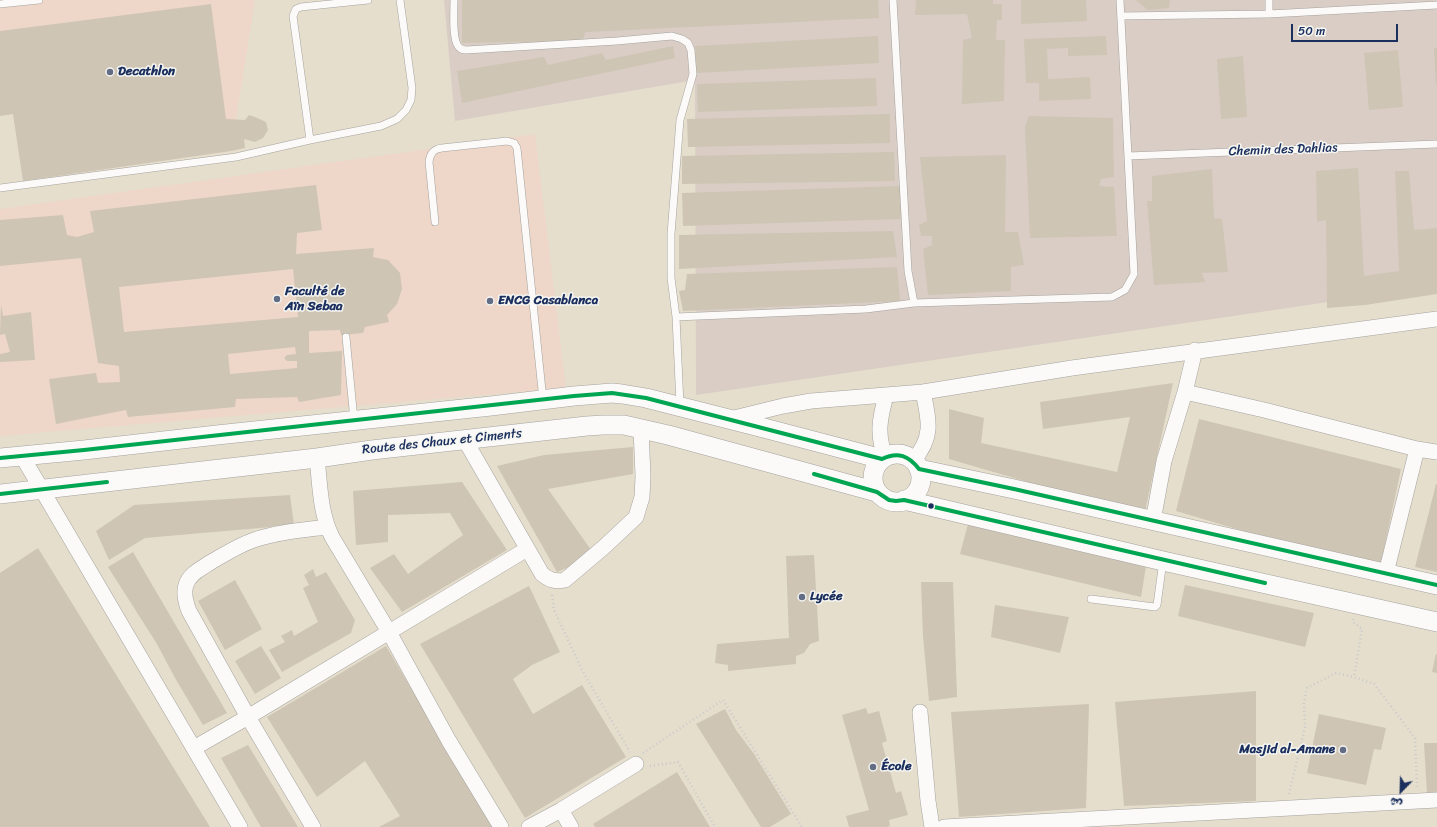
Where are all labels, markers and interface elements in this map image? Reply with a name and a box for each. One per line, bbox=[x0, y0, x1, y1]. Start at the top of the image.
scale bar bbox=[1293, 16, 1400, 42]
text: 50 m bbox=[1298, 20, 1325, 42]
place label: Decathlon bbox=[118, 64, 175, 80]
marker: Decathlon bbox=[105, 67, 115, 77]
street label: Chemin des Dahlias bbox=[1228, 140, 1338, 160]
place label: Faculté de Aïn Sebaa bbox=[285, 284, 345, 315]
place label: ENCG Casablanca bbox=[498, 293, 598, 309]
marker: Faculté de Aïn Sebaa bbox=[272, 294, 282, 304]
marker: ENCG Casablanca bbox=[485, 296, 495, 306]
street label: Route des Chaux et Ciments bbox=[361, 426, 523, 458]
unlabelled marker bbox=[926, 501, 936, 511]
place label: Lycée bbox=[810, 589, 843, 605]
marker: Lycée bbox=[797, 592, 807, 602]
place label: Masjid al-Amane bbox=[1239, 742, 1335, 758]
marker: Masjid al-Amane bbox=[1338, 745, 1348, 755]
place label: École bbox=[881, 759, 912, 775]
marker: École bbox=[868, 762, 878, 772]
north arrow bbox=[1381, 771, 1421, 811]
text: ش bbox=[1387, 791, 1405, 814]

